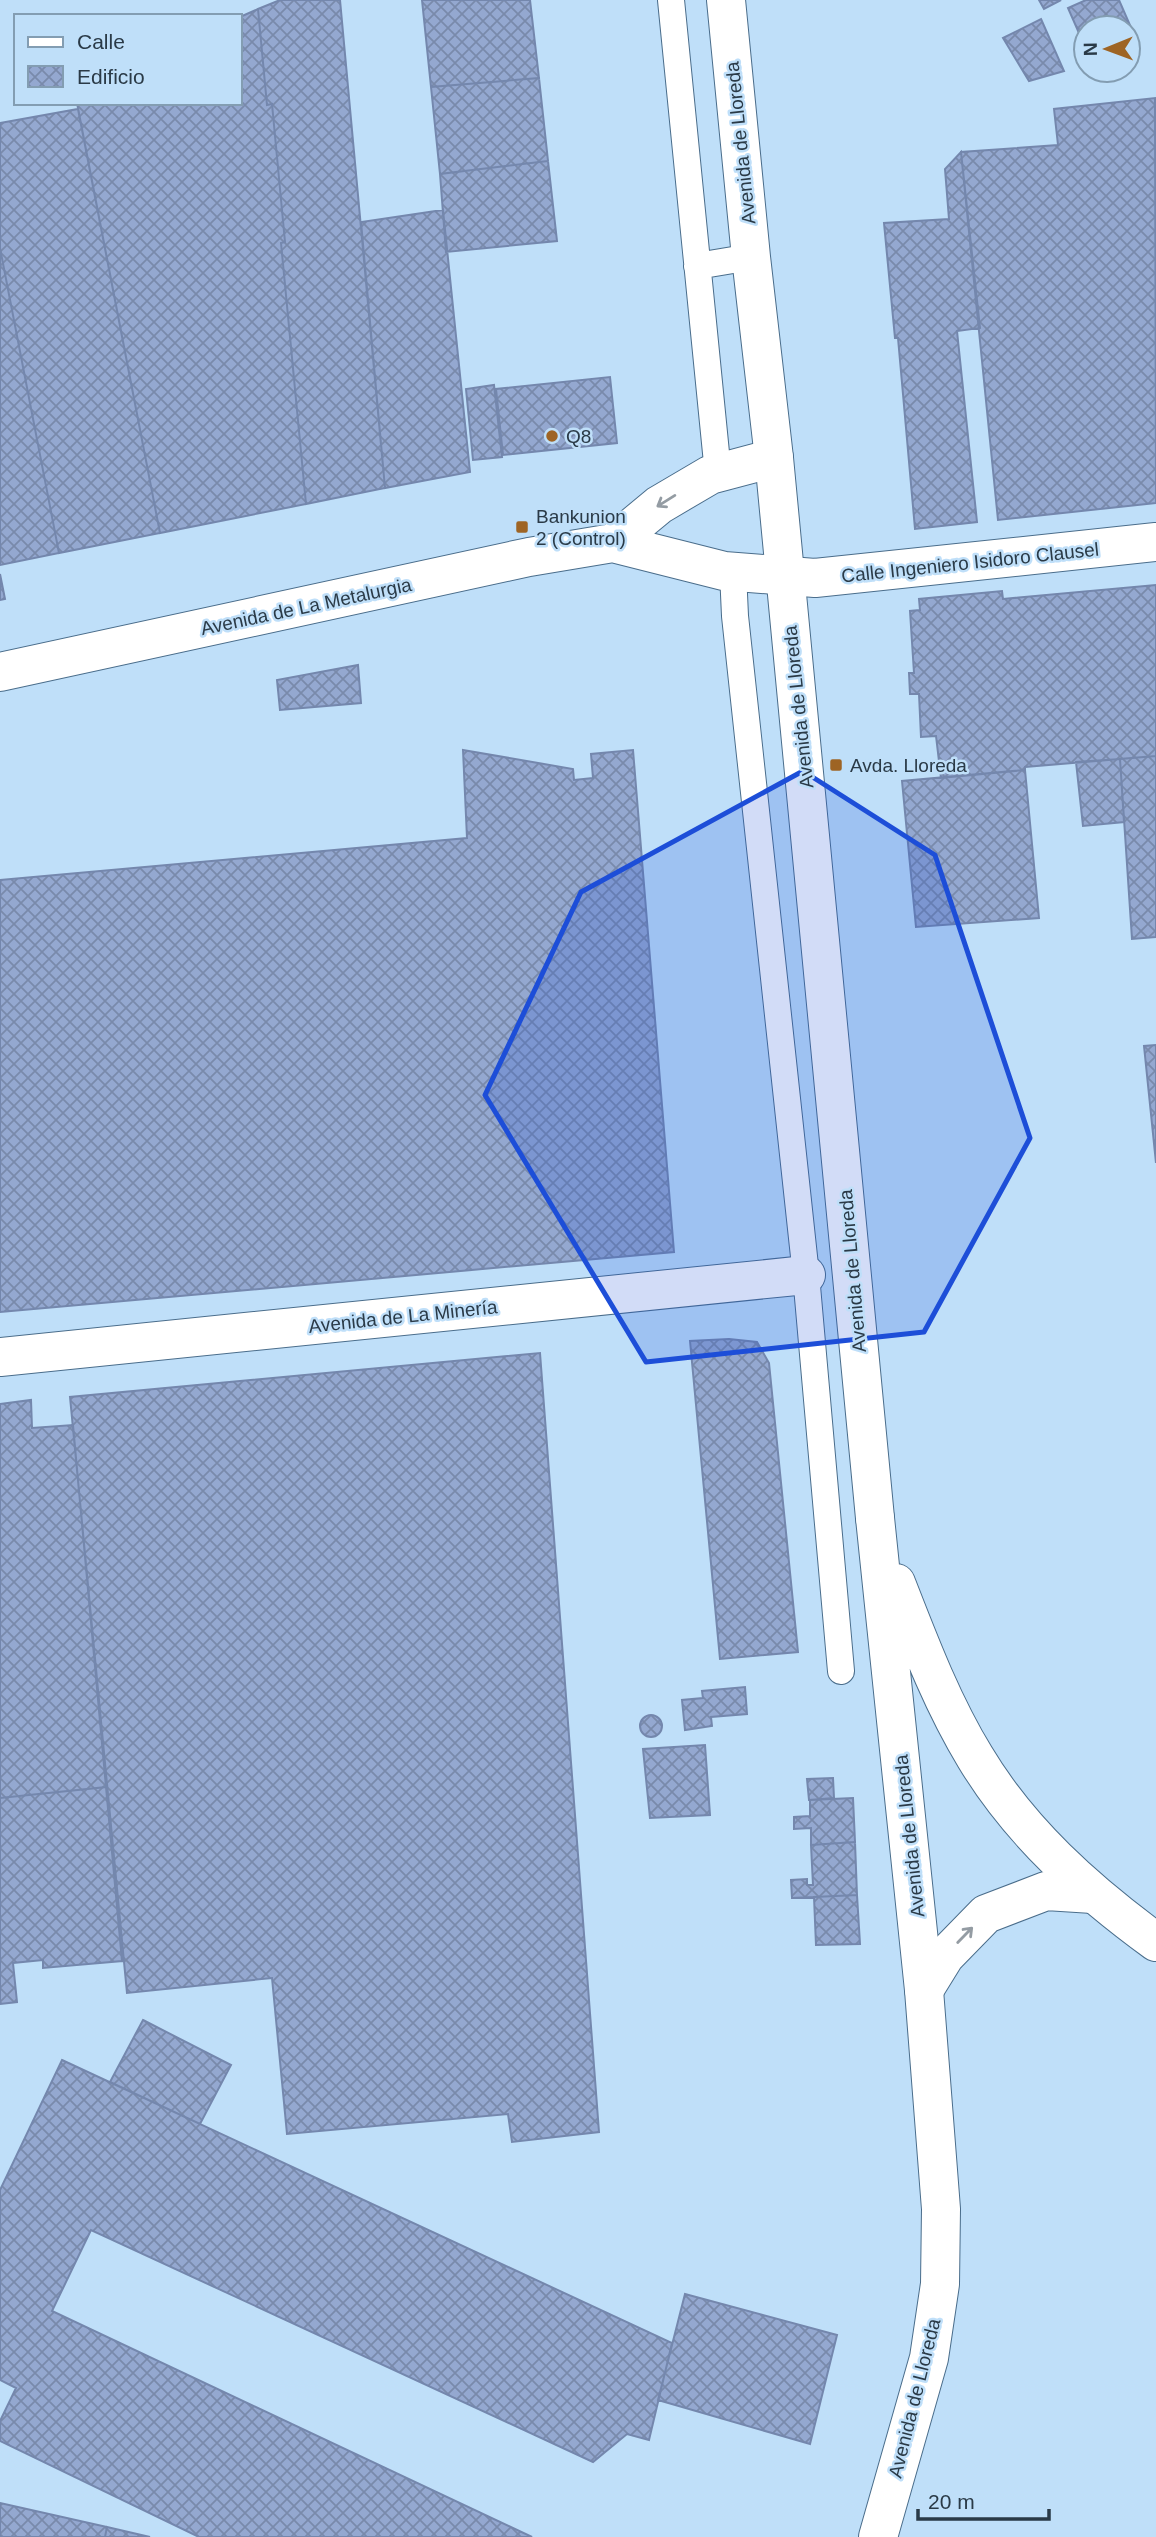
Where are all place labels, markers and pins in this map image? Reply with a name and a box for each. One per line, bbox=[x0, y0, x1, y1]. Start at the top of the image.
place label: Q8 bbox=[566, 426, 591, 447]
marker: Q8 bbox=[544, 428, 560, 444]
place label: Bankunion 2 (Control) bbox=[536, 506, 626, 549]
marker: Bankunion 2 (Control) bbox=[514, 519, 530, 535]
place label: Avda. Lloreda bbox=[850, 755, 967, 776]
marker: Avda. Lloreda bbox=[828, 757, 844, 773]

